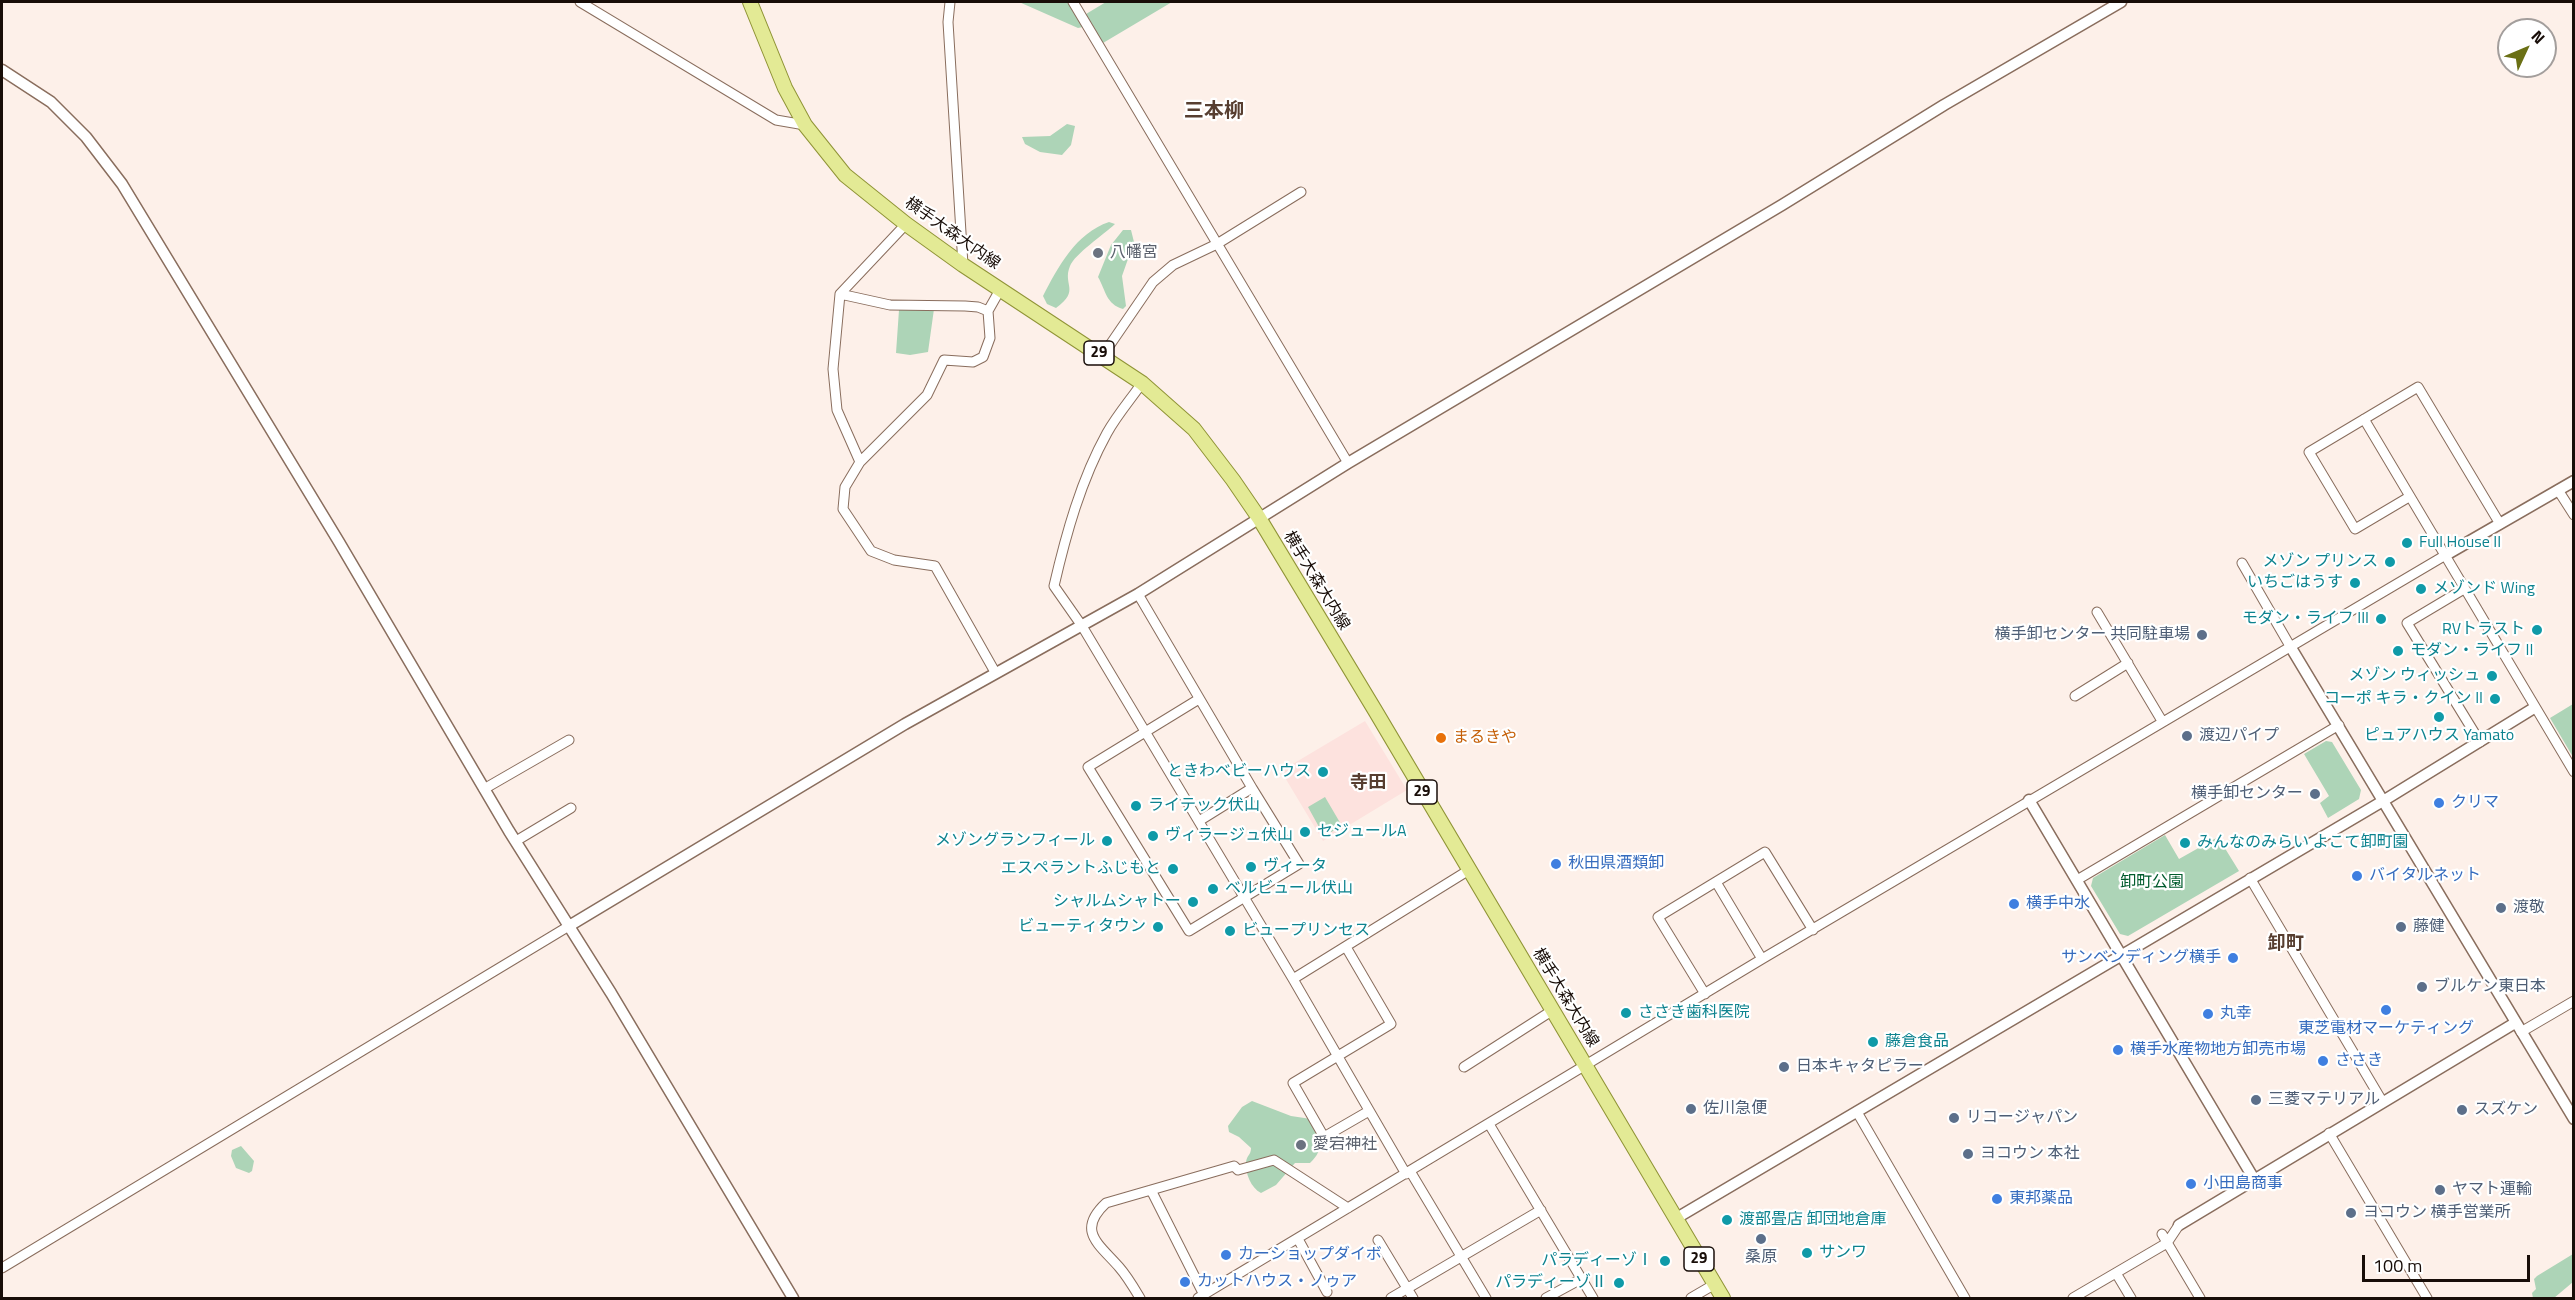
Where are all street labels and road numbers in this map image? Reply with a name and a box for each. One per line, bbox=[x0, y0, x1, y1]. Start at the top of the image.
street label: 横手大森大内線 bbox=[901, 194, 1003, 274]
road number: 29 bbox=[1084, 341, 1114, 365]
street label: 横手大森大内線 bbox=[1279, 528, 1353, 634]
road number: 29 bbox=[1407, 780, 1437, 804]
street label: 横手大森大内線 bbox=[1528, 945, 1602, 1051]
road number: 29 bbox=[1684, 1247, 1714, 1271]

